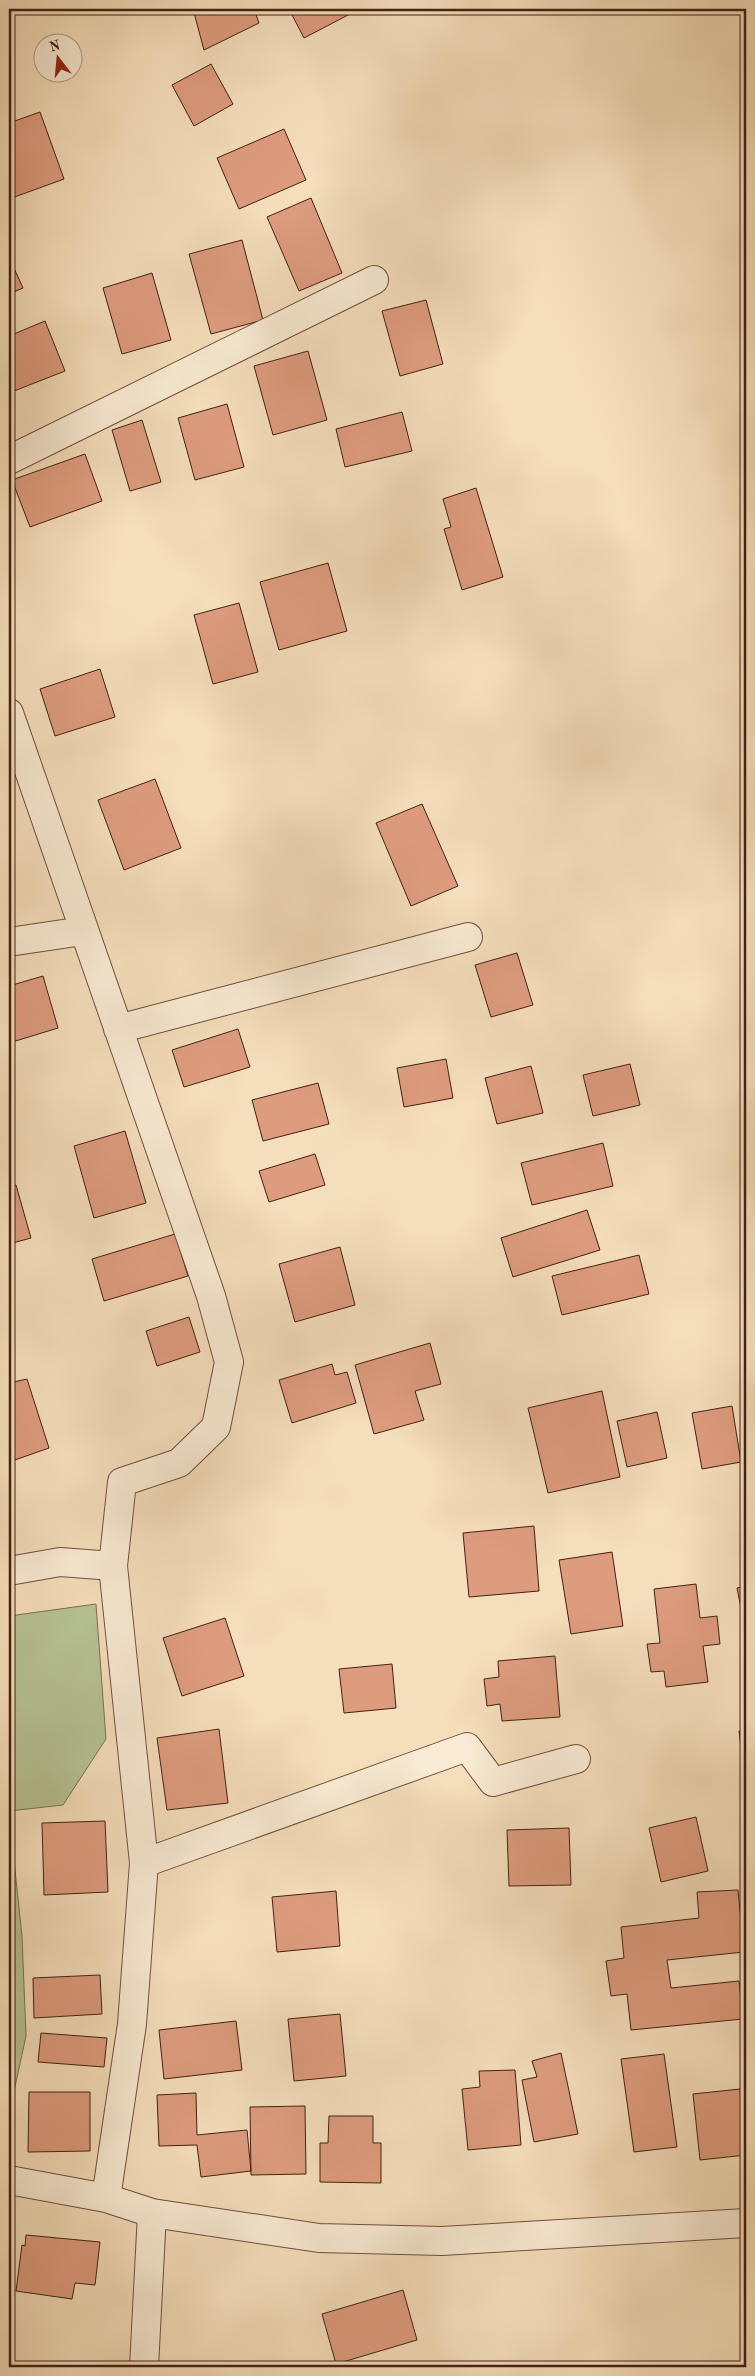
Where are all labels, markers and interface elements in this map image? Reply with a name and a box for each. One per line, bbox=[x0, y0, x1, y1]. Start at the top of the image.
north arrow bbox=[32, 32, 82, 82]
text: N bbox=[48, 38, 62, 55]

